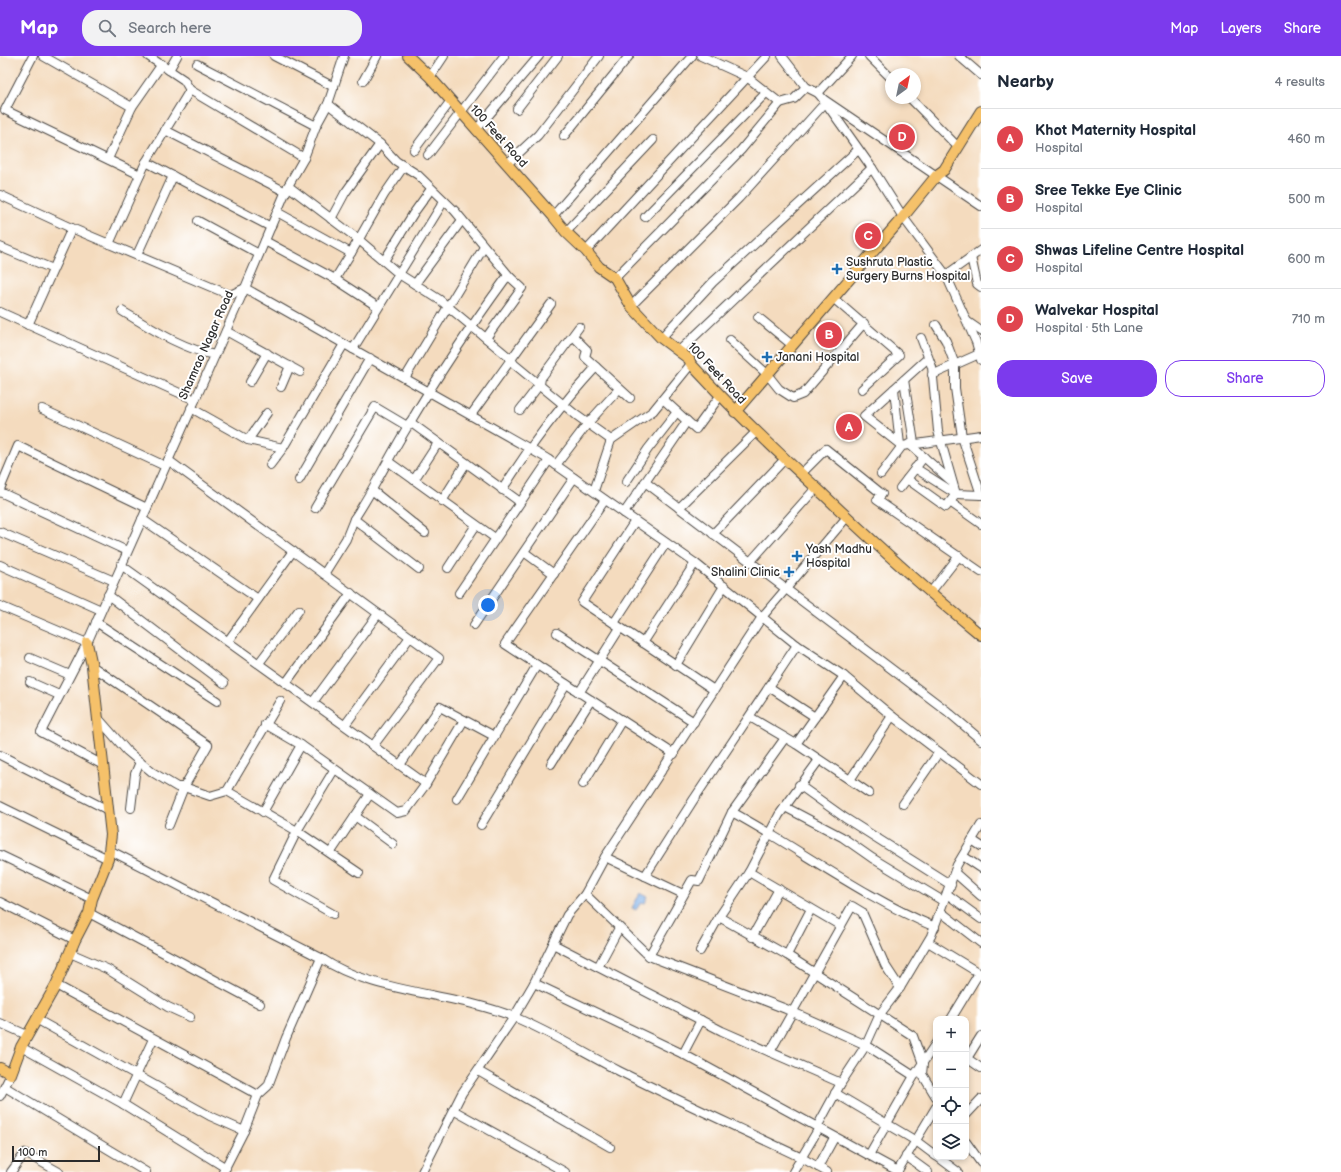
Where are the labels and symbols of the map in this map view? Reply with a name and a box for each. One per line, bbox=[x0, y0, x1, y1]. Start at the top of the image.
north arrow bbox=[885, 68, 921, 104]
street label: 100 Feet Road bbox=[467, 102, 531, 171]
pin: D bbox=[889, 122, 915, 152]
pin: C bbox=[855, 221, 881, 251]
place label: Sushruta Plastic Surgery Burns Hospital bbox=[846, 255, 970, 284]
marker: Sushruta Plastic Surgery Burns Hospital bbox=[831, 263, 843, 275]
street label: Shamrao Nagar Road bbox=[176, 288, 237, 402]
pin: B bbox=[816, 320, 842, 350]
street label: 100 Feet Road bbox=[684, 339, 749, 407]
place label: Janani Hospital bbox=[776, 350, 859, 365]
marker: Janani Hospital bbox=[761, 351, 773, 363]
pin: A bbox=[836, 412, 862, 442]
place label: Yash Madhu Hospital bbox=[805, 542, 872, 571]
marker: Yash Madhu Hospital bbox=[791, 550, 803, 562]
place label: Shalini Clinic bbox=[711, 565, 780, 580]
marker: Shalini Clinic bbox=[783, 566, 795, 578]
your location bbox=[478, 595, 498, 615]
scale bar bbox=[12, 1144, 100, 1163]

